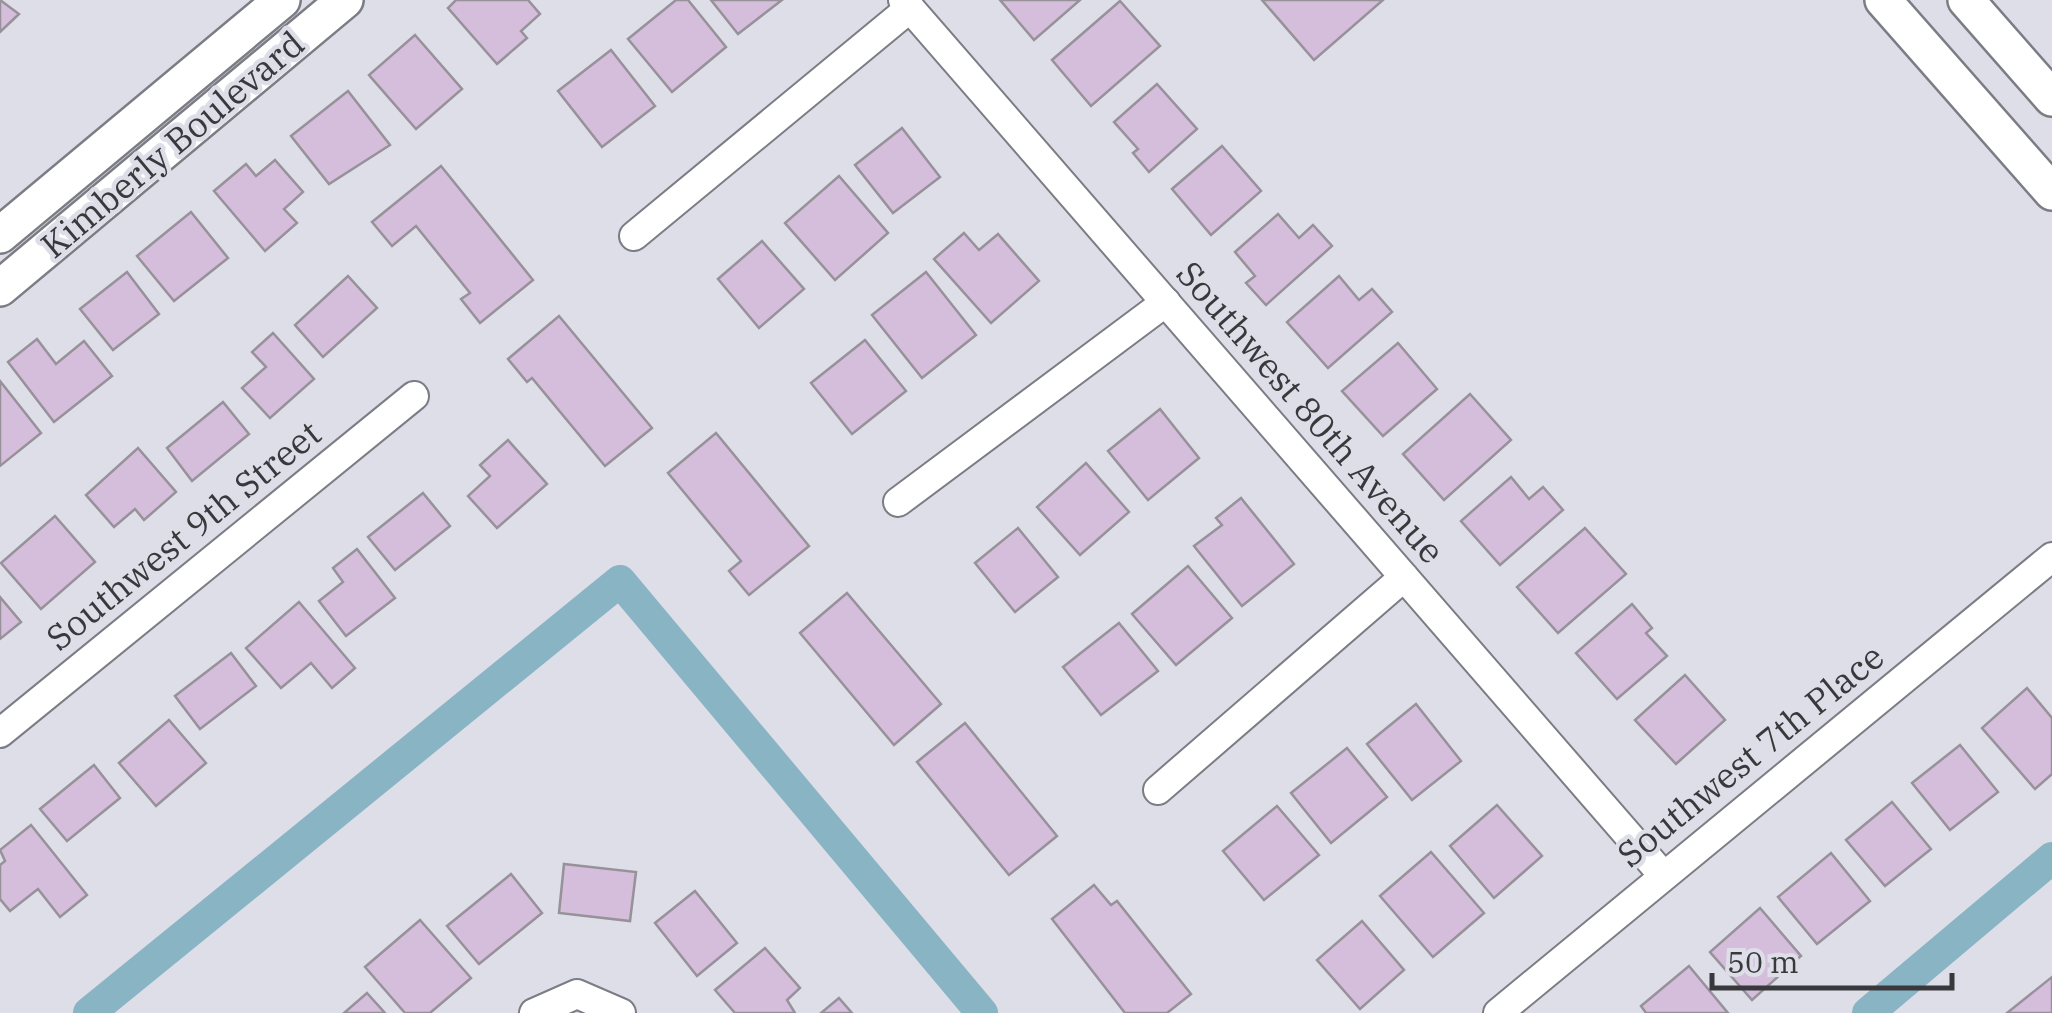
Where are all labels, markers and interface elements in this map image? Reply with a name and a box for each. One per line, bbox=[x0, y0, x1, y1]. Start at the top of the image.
street label: Kimberly Boulevard bbox=[31, 20, 313, 268]
street label: Southwest 80th Avenue bbox=[1167, 251, 1455, 573]
street label: Southwest 9th Street bbox=[36, 410, 330, 660]
street label: Southwest 7th Place bbox=[1607, 633, 1893, 877]
scale bar bbox=[1712, 928, 1952, 990]
text: 50 m bbox=[1727, 942, 1799, 981]

